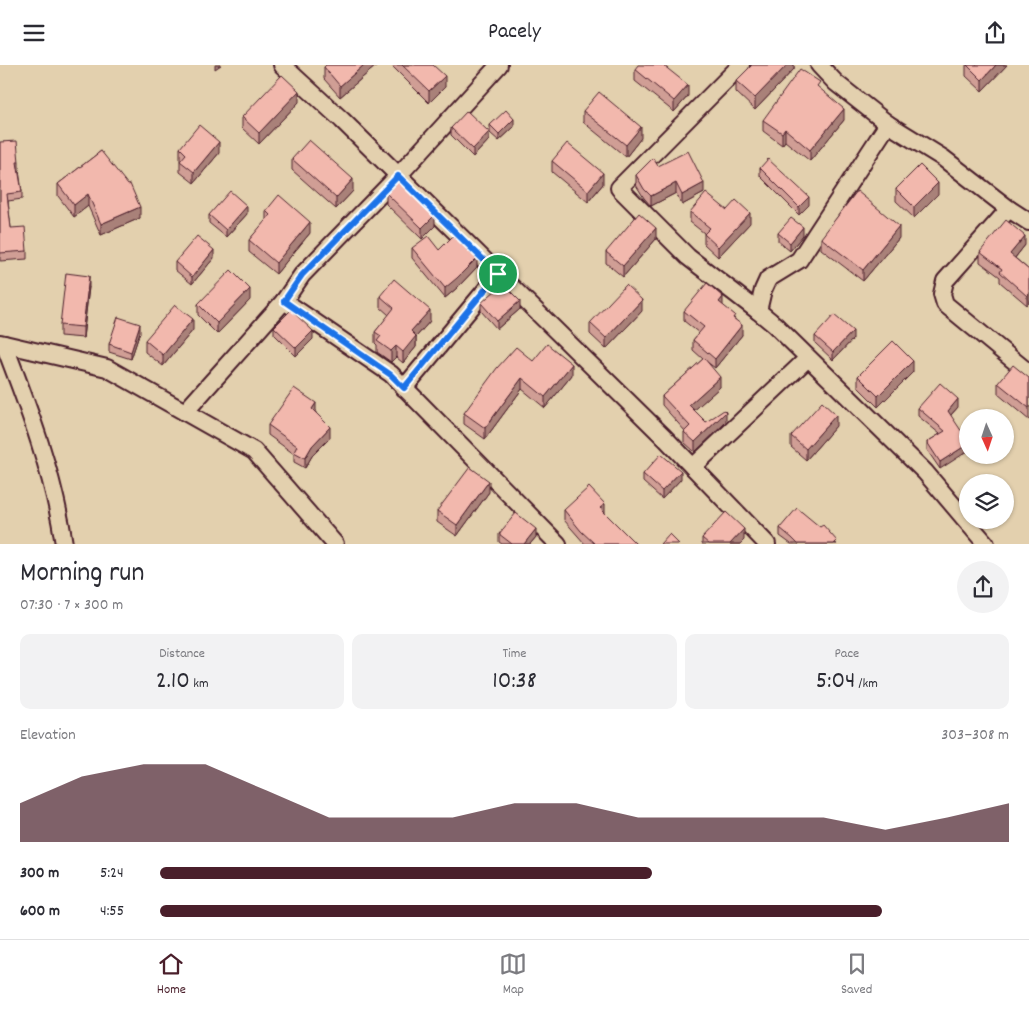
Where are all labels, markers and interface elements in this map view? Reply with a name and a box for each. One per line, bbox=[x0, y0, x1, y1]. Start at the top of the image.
text: Pacely bbox=[488, 17, 541, 48]
icon: menu bbox=[20, 19, 48, 47]
icon: share bbox=[981, 19, 1009, 47]
pin bbox=[477, 253, 519, 295]
icon: arrive bbox=[484, 260, 512, 288]
north arrow bbox=[959, 409, 1014, 464]
map controls bbox=[959, 409, 1014, 529]
button: layers bbox=[959, 474, 1014, 529]
text: Morning run bbox=[20, 555, 144, 595]
button: share bbox=[957, 561, 1009, 613]
text: 07:30 · 7 × 300 m bbox=[20, 594, 123, 617]
text: Distance bbox=[159, 644, 205, 664]
text: Time bbox=[503, 644, 526, 664]
text: Pace bbox=[834, 644, 859, 664]
text: 2.10 bbox=[156, 664, 190, 700]
text: 10:38 bbox=[492, 664, 537, 700]
text: 5:04 bbox=[816, 664, 855, 700]
text: km bbox=[190, 674, 209, 694]
text: /km bbox=[855, 674, 878, 694]
text: Elevation bbox=[20, 724, 76, 747]
text: 303–308 m bbox=[941, 724, 1009, 747]
text: 300 m bbox=[20, 862, 59, 885]
text: 5:24 bbox=[100, 862, 124, 885]
text: 600 m bbox=[20, 900, 60, 923]
text: 4:55 bbox=[100, 900, 124, 923]
tab: Home bbox=[157, 950, 186, 1000]
tab: Map bbox=[499, 950, 527, 1000]
tab: Saved bbox=[841, 950, 872, 1000]

